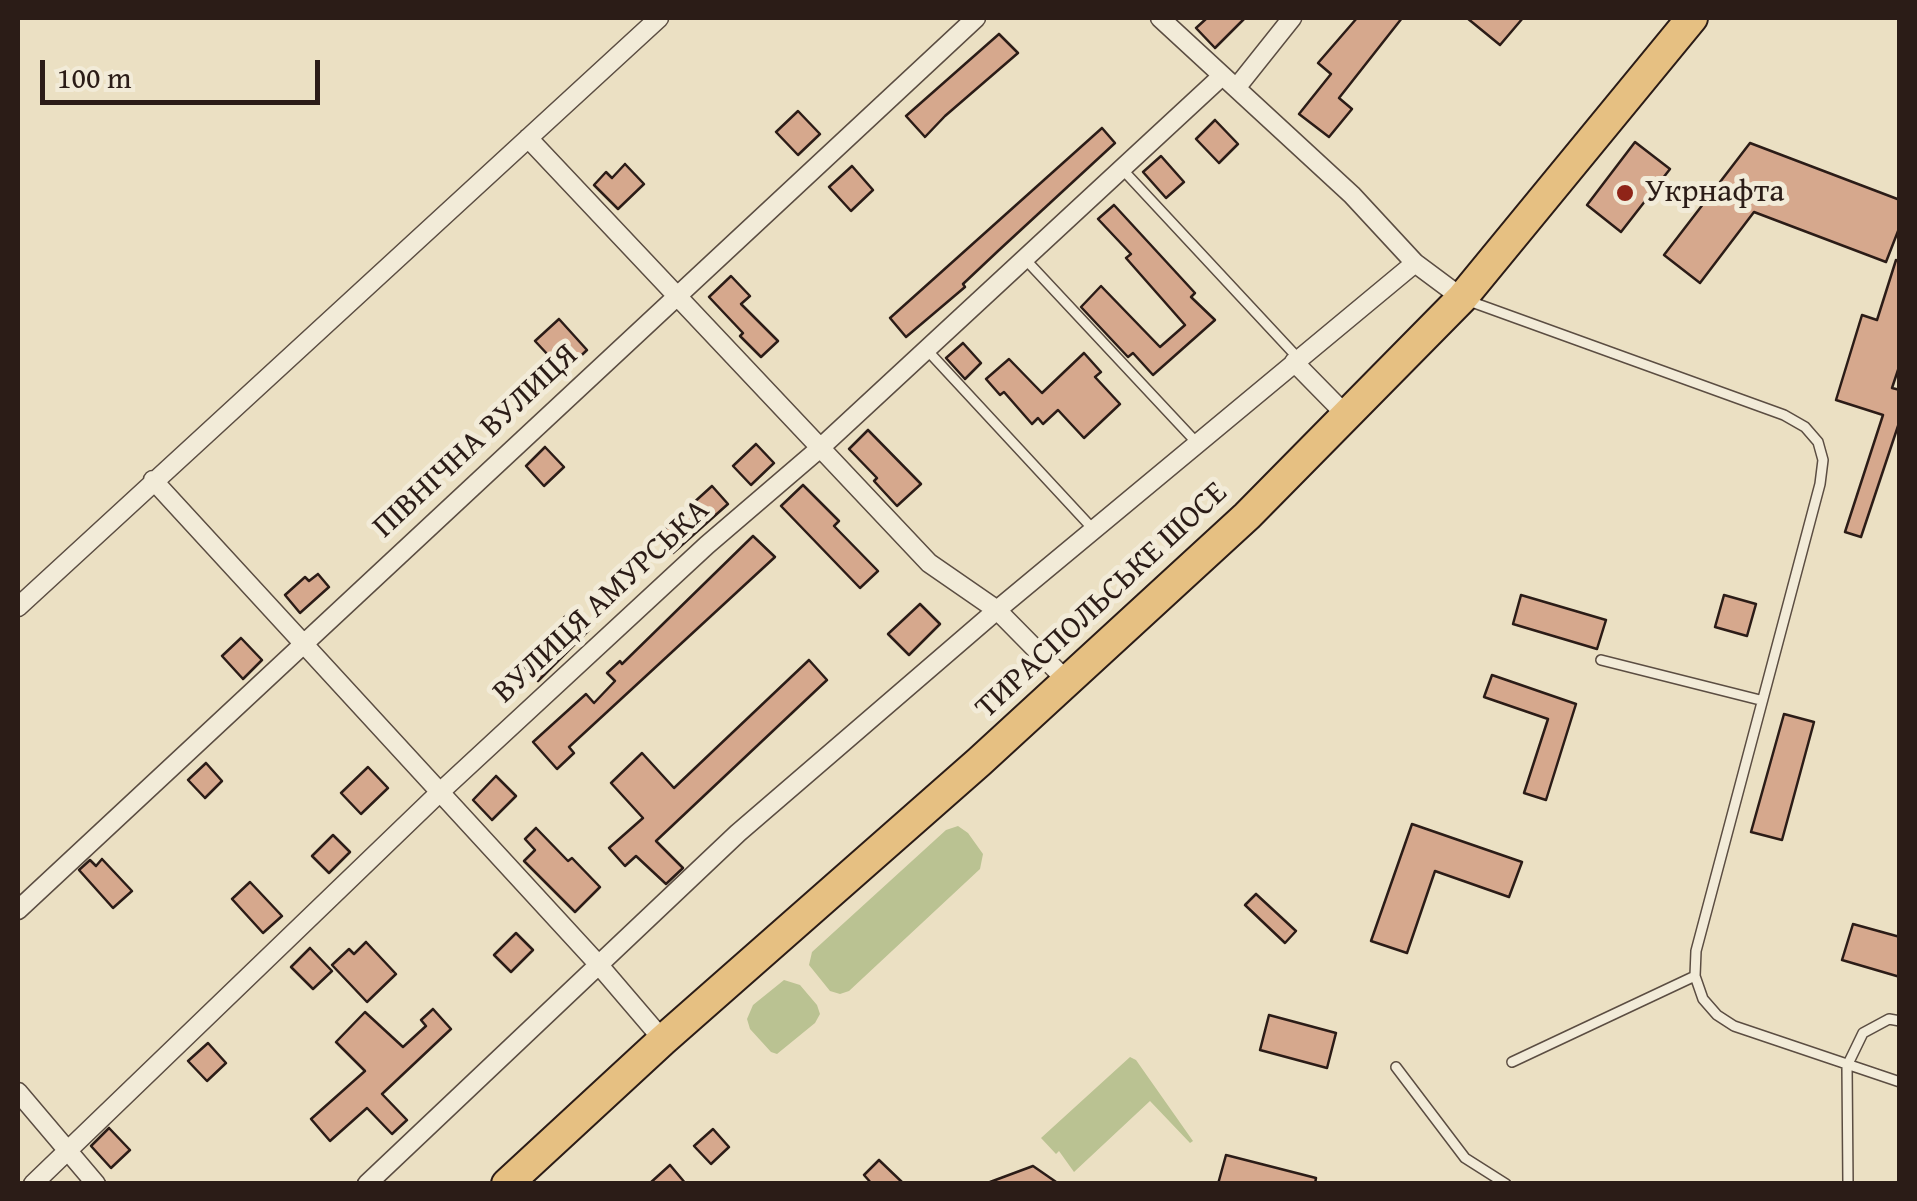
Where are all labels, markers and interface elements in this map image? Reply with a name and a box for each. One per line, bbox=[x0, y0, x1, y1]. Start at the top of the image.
scale bar bbox=[45, 40, 325, 102]
text: 100 m bbox=[57, 55, 131, 99]
place label: Укрнафта bbox=[1645, 174, 1784, 212]
marker: Укрнафта bbox=[1614, 182, 1636, 204]
street label: ПІВНІЧНА ВУЛИЦЯ bbox=[366, 337, 586, 547]
street label: ТИРАСПОЛЬСЬКЕ ШОСЕ bbox=[968, 475, 1236, 727]
street label: ВУЛИЦЯ АМУРСЬКА bbox=[486, 492, 718, 712]

